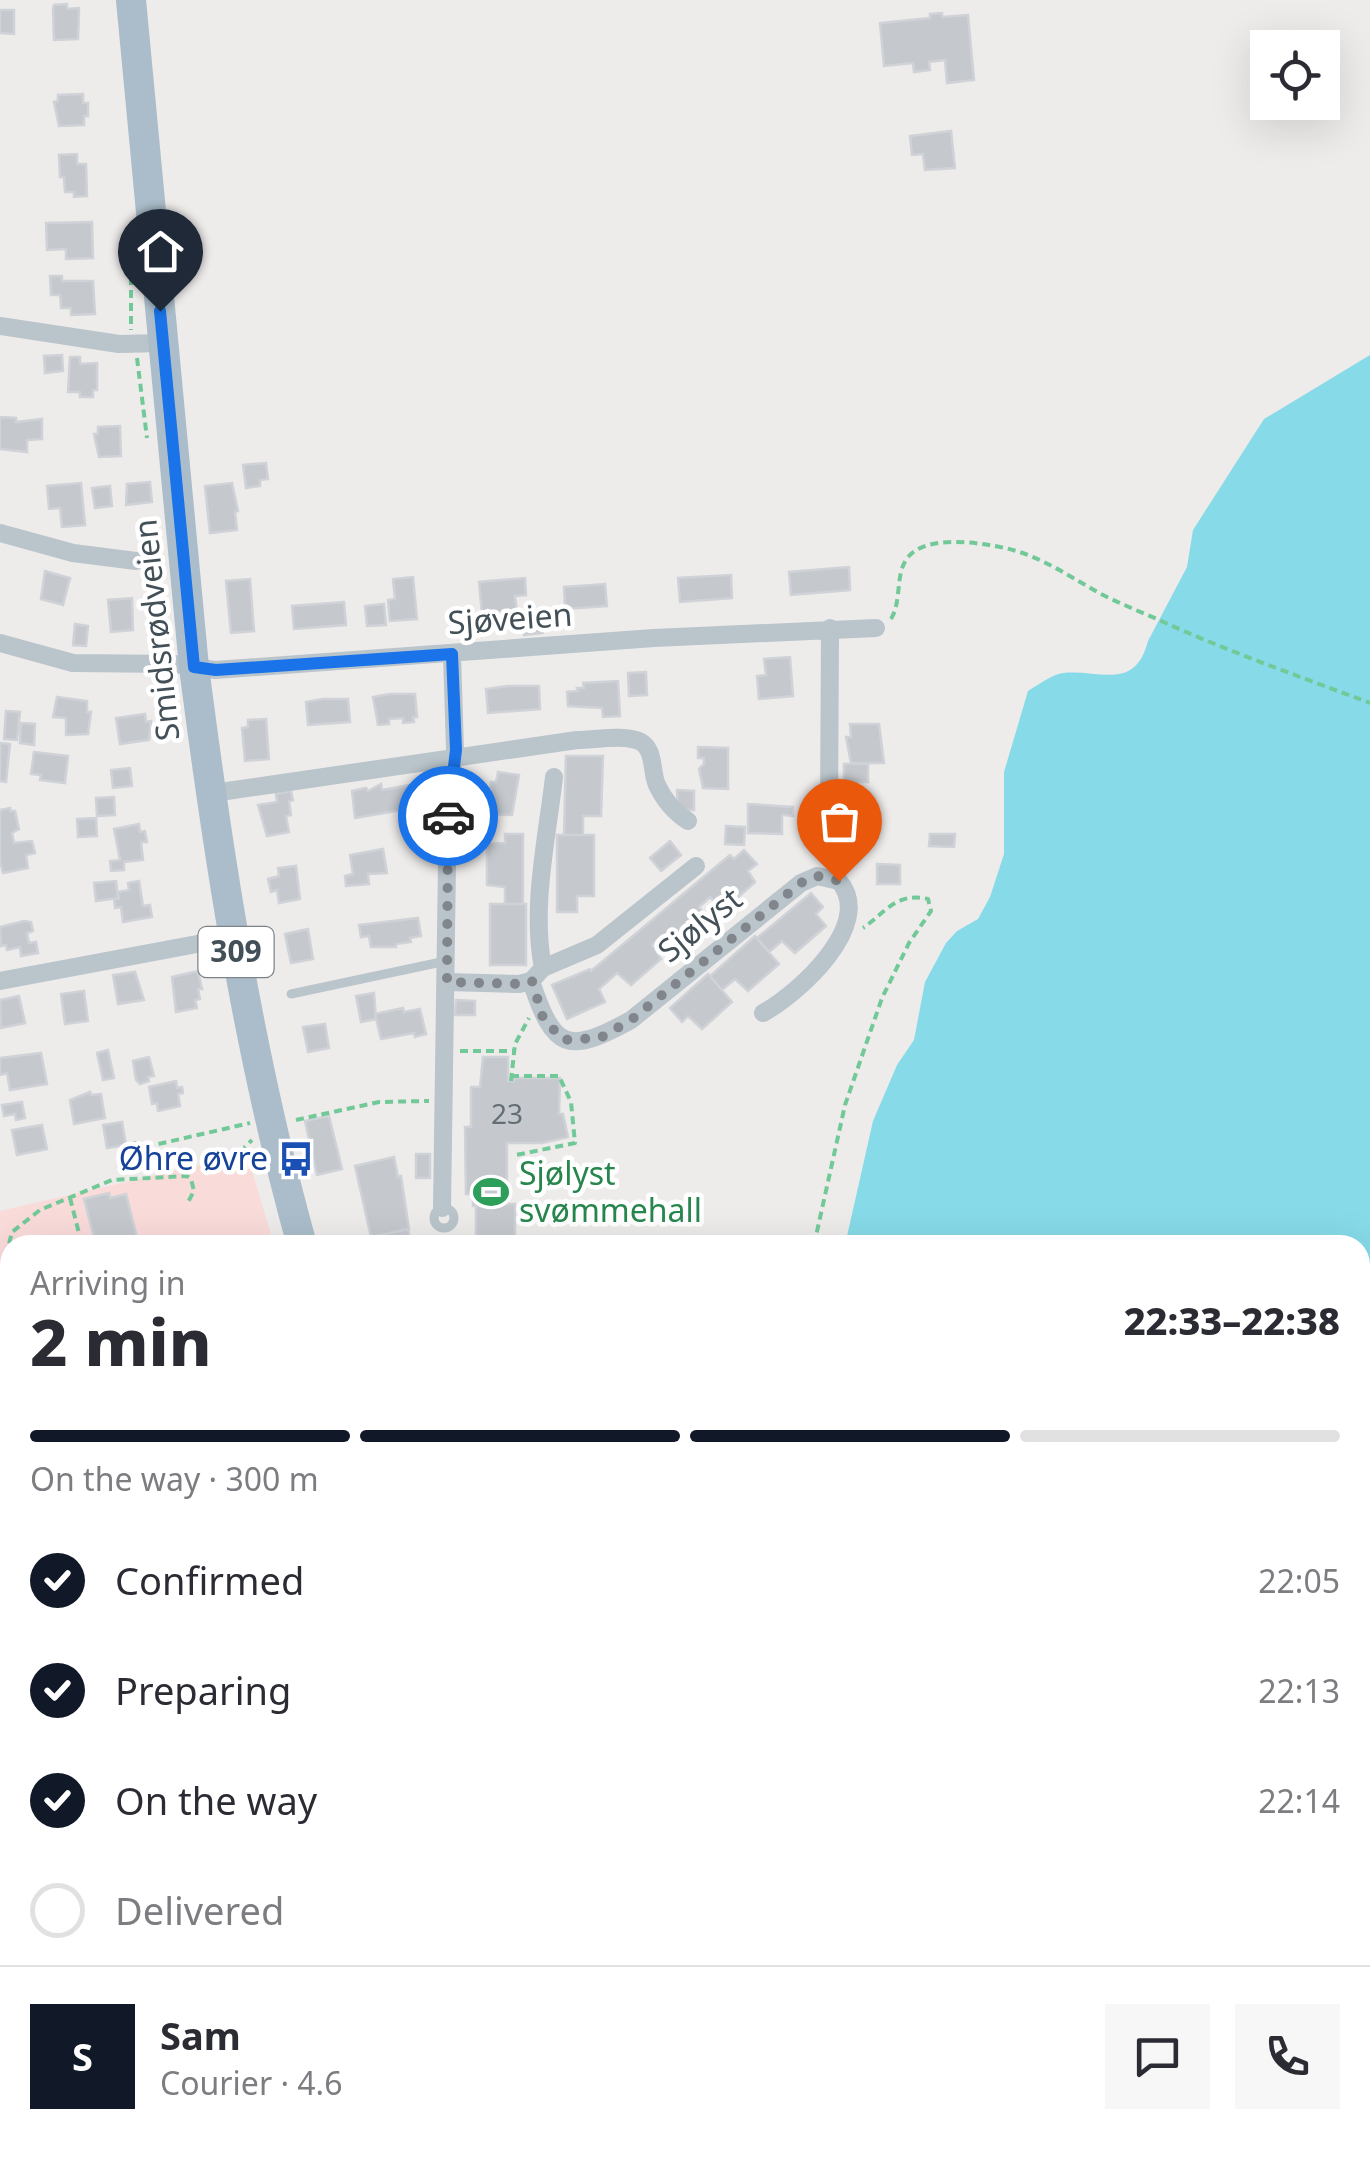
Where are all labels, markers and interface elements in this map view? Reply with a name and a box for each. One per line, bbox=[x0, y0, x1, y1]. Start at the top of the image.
map controls bbox=[1250, 30, 1340, 120]
button: locate bbox=[1250, 30, 1340, 120]
pin bbox=[118, 209, 203, 312]
icon: home bbox=[133, 224, 188, 279]
street label: Smidsrødveien bbox=[122, 517, 189, 743]
street label: Sjøveien bbox=[446, 592, 574, 643]
courier bbox=[398, 766, 498, 866]
pin bbox=[797, 779, 882, 882]
icon: car bbox=[421, 789, 476, 844]
icon: bag bbox=[812, 794, 867, 849]
street label: Sjølyst bbox=[648, 877, 750, 971]
road number: 309 bbox=[198, 927, 274, 977]
house number: 23 bbox=[491, 1094, 523, 1132]
place label: Øhre øvre bbox=[119, 1136, 268, 1179]
bus stop icon: Øhre øvre bbox=[277, 1140, 315, 1178]
place label: Sjølyst svømmehall bbox=[519, 1151, 702, 1231]
sports icon: Sjølyst svømmehall bbox=[472, 1173, 510, 1211]
text: Arriving in bbox=[30, 1261, 185, 1304]
text: 22:33–22:38 bbox=[1124, 1294, 1340, 1346]
text: 2 min bbox=[30, 1297, 212, 1385]
text: On the way · 300 m bbox=[30, 1457, 319, 1500]
icon: check bbox=[30, 1553, 85, 1608]
text: Confirmed bbox=[115, 1554, 304, 1606]
text: 22:05 bbox=[1258, 1559, 1340, 1602]
icon: check bbox=[30, 1663, 85, 1718]
text: Preparing bbox=[115, 1664, 291, 1716]
text: 22:13 bbox=[1258, 1669, 1340, 1712]
icon: check bbox=[30, 1773, 85, 1828]
text: On the way bbox=[115, 1774, 317, 1826]
text: 22:14 bbox=[1258, 1779, 1340, 1822]
text: Delivered bbox=[115, 1884, 284, 1936]
button: chat bbox=[1105, 2004, 1210, 2109]
button: phone bbox=[1235, 2004, 1340, 2109]
text: Sam bbox=[160, 2009, 241, 2061]
text: S bbox=[72, 2030, 93, 2082]
text: Courier · 4.6 bbox=[160, 2061, 343, 2104]

